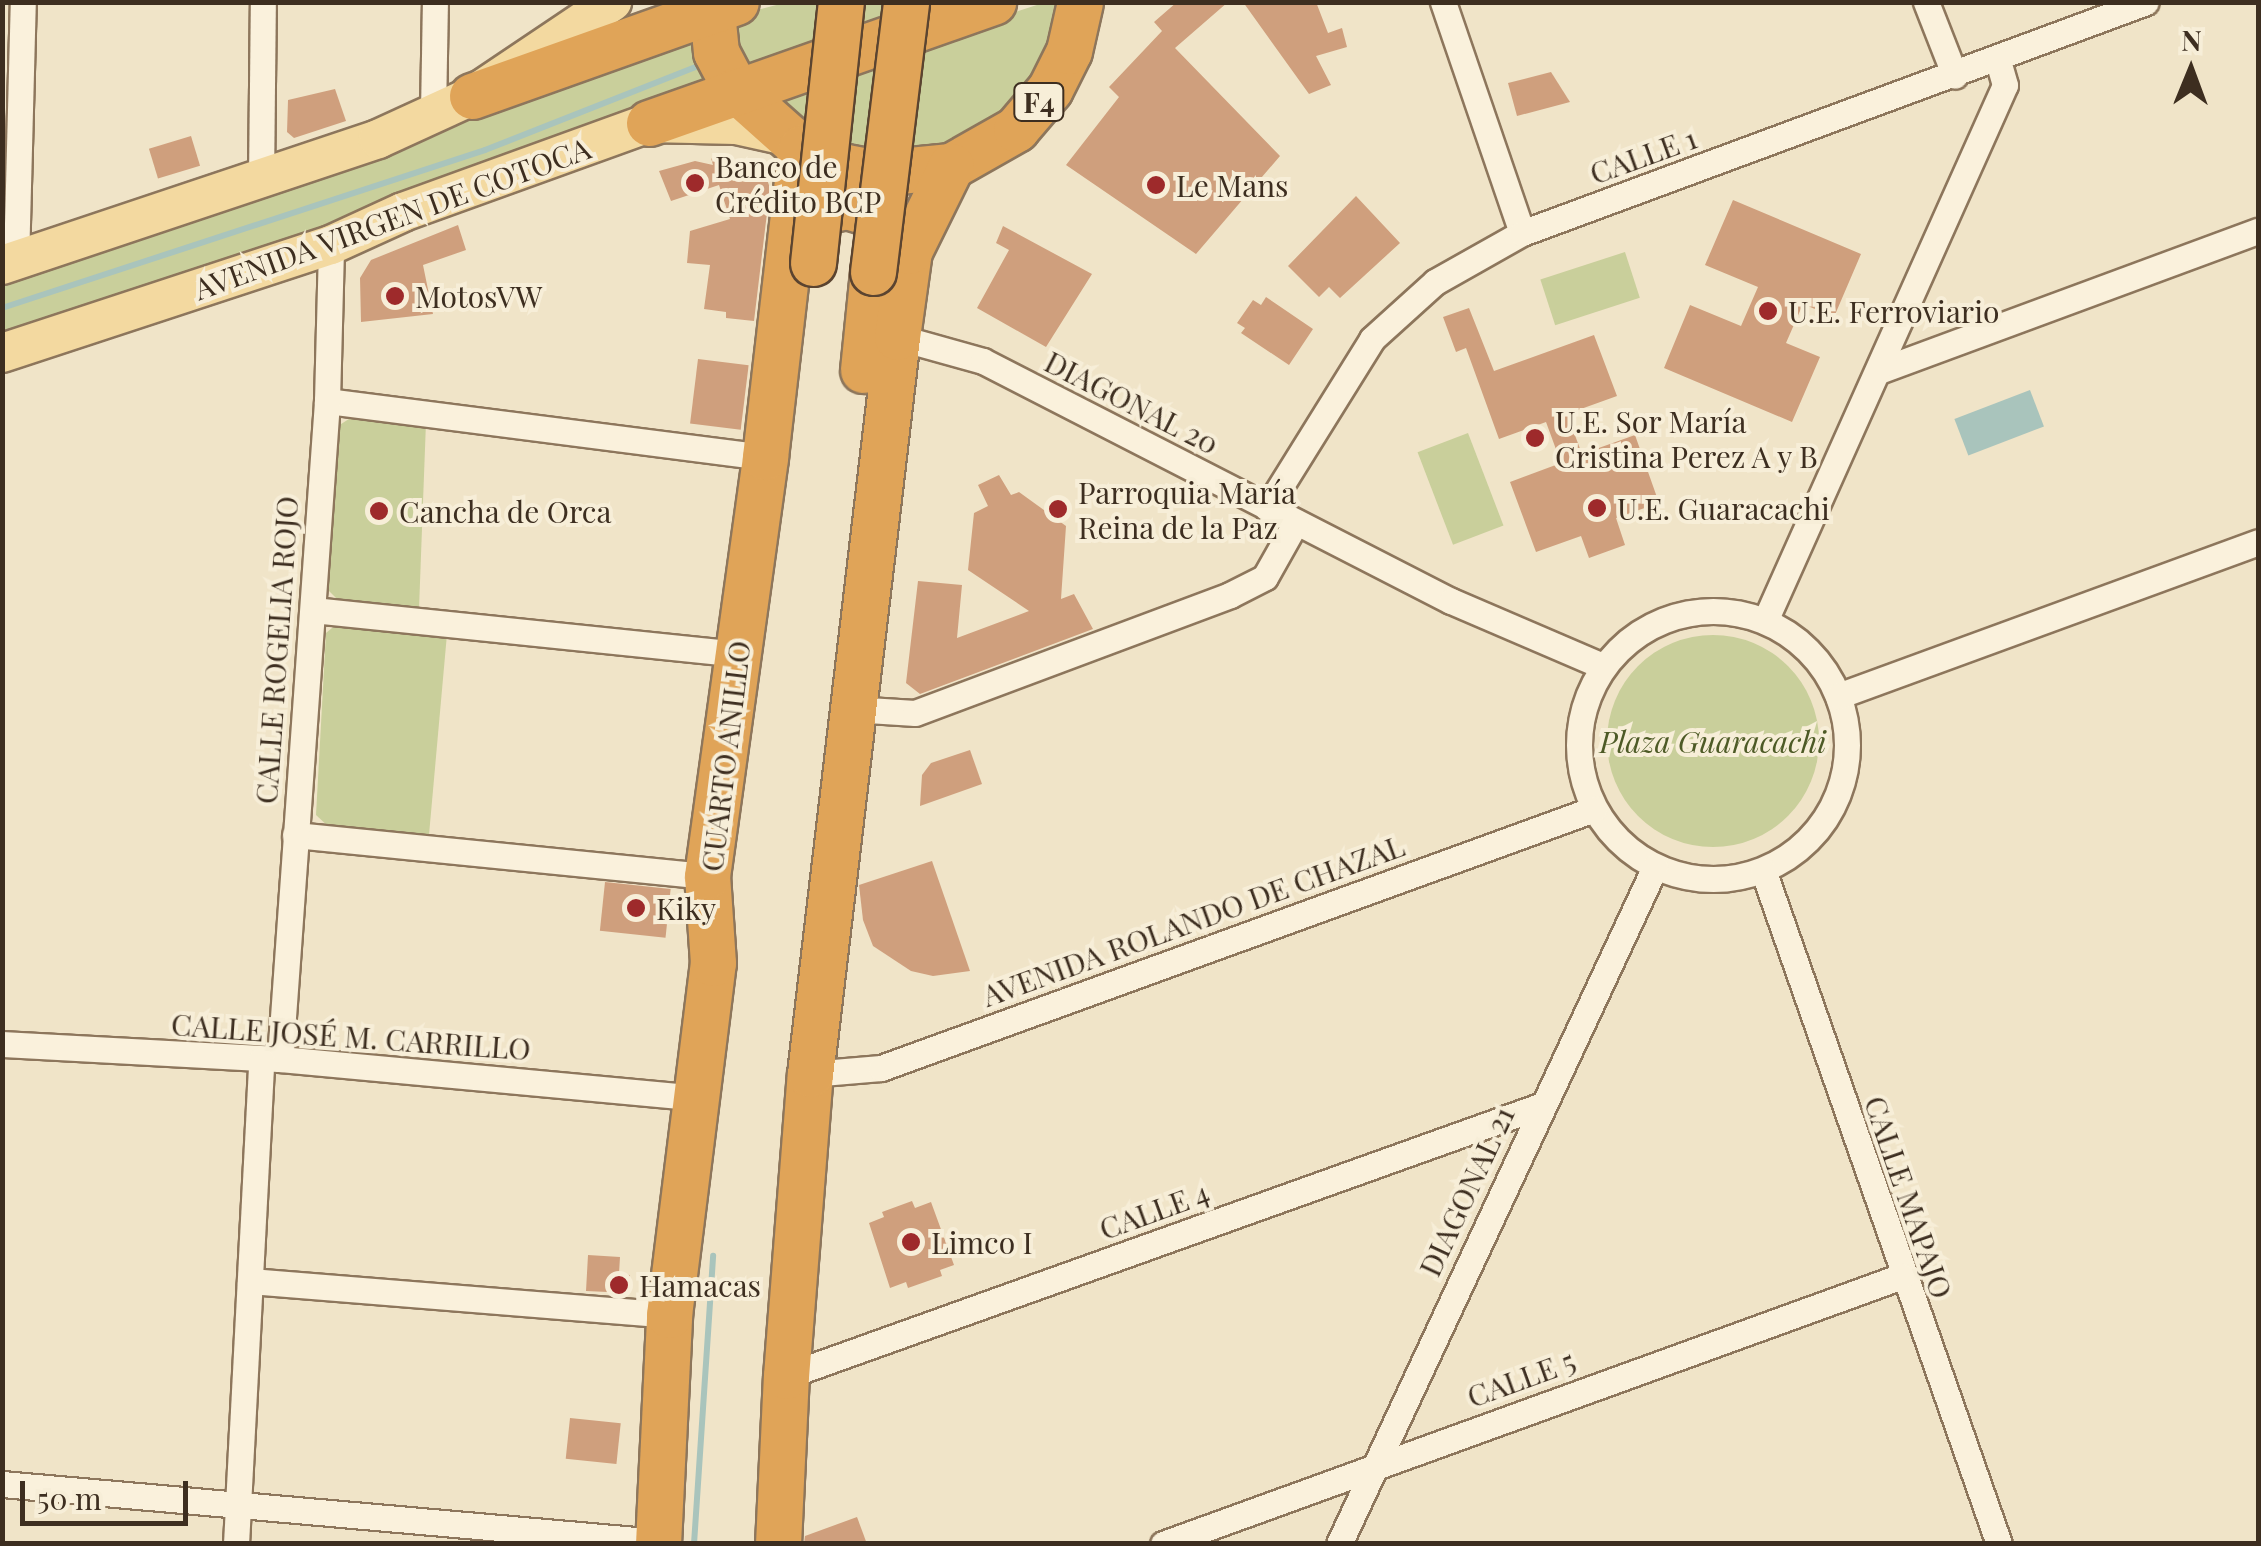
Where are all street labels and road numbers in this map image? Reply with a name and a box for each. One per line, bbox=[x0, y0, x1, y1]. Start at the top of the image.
road number: F4 bbox=[1012, 79, 1066, 125]
street label: CALLE 1 bbox=[1585, 119, 1701, 191]
street label: AVENIDA VIRGEN DE COTOCA bbox=[188, 129, 596, 307]
street label: DIAGONAL 20 bbox=[1039, 343, 1225, 461]
street label: CALLE ROGELIA ROJO bbox=[247, 495, 305, 805]
street label: CUARTO ANILLO bbox=[693, 638, 757, 874]
street label: AVENIDA ROLANDO DE CHAZAL bbox=[977, 827, 1409, 1013]
street label: CALLE JOSÉ M. CARRILLO bbox=[170, 1005, 532, 1067]
street label: CALLE MAPAJO bbox=[1858, 1091, 1960, 1303]
street label: DIAGONAL 21 bbox=[1411, 1100, 1521, 1282]
street label: CALLE 4 bbox=[1094, 1173, 1214, 1247]
street label: CALLE 5 bbox=[1462, 1342, 1580, 1414]

